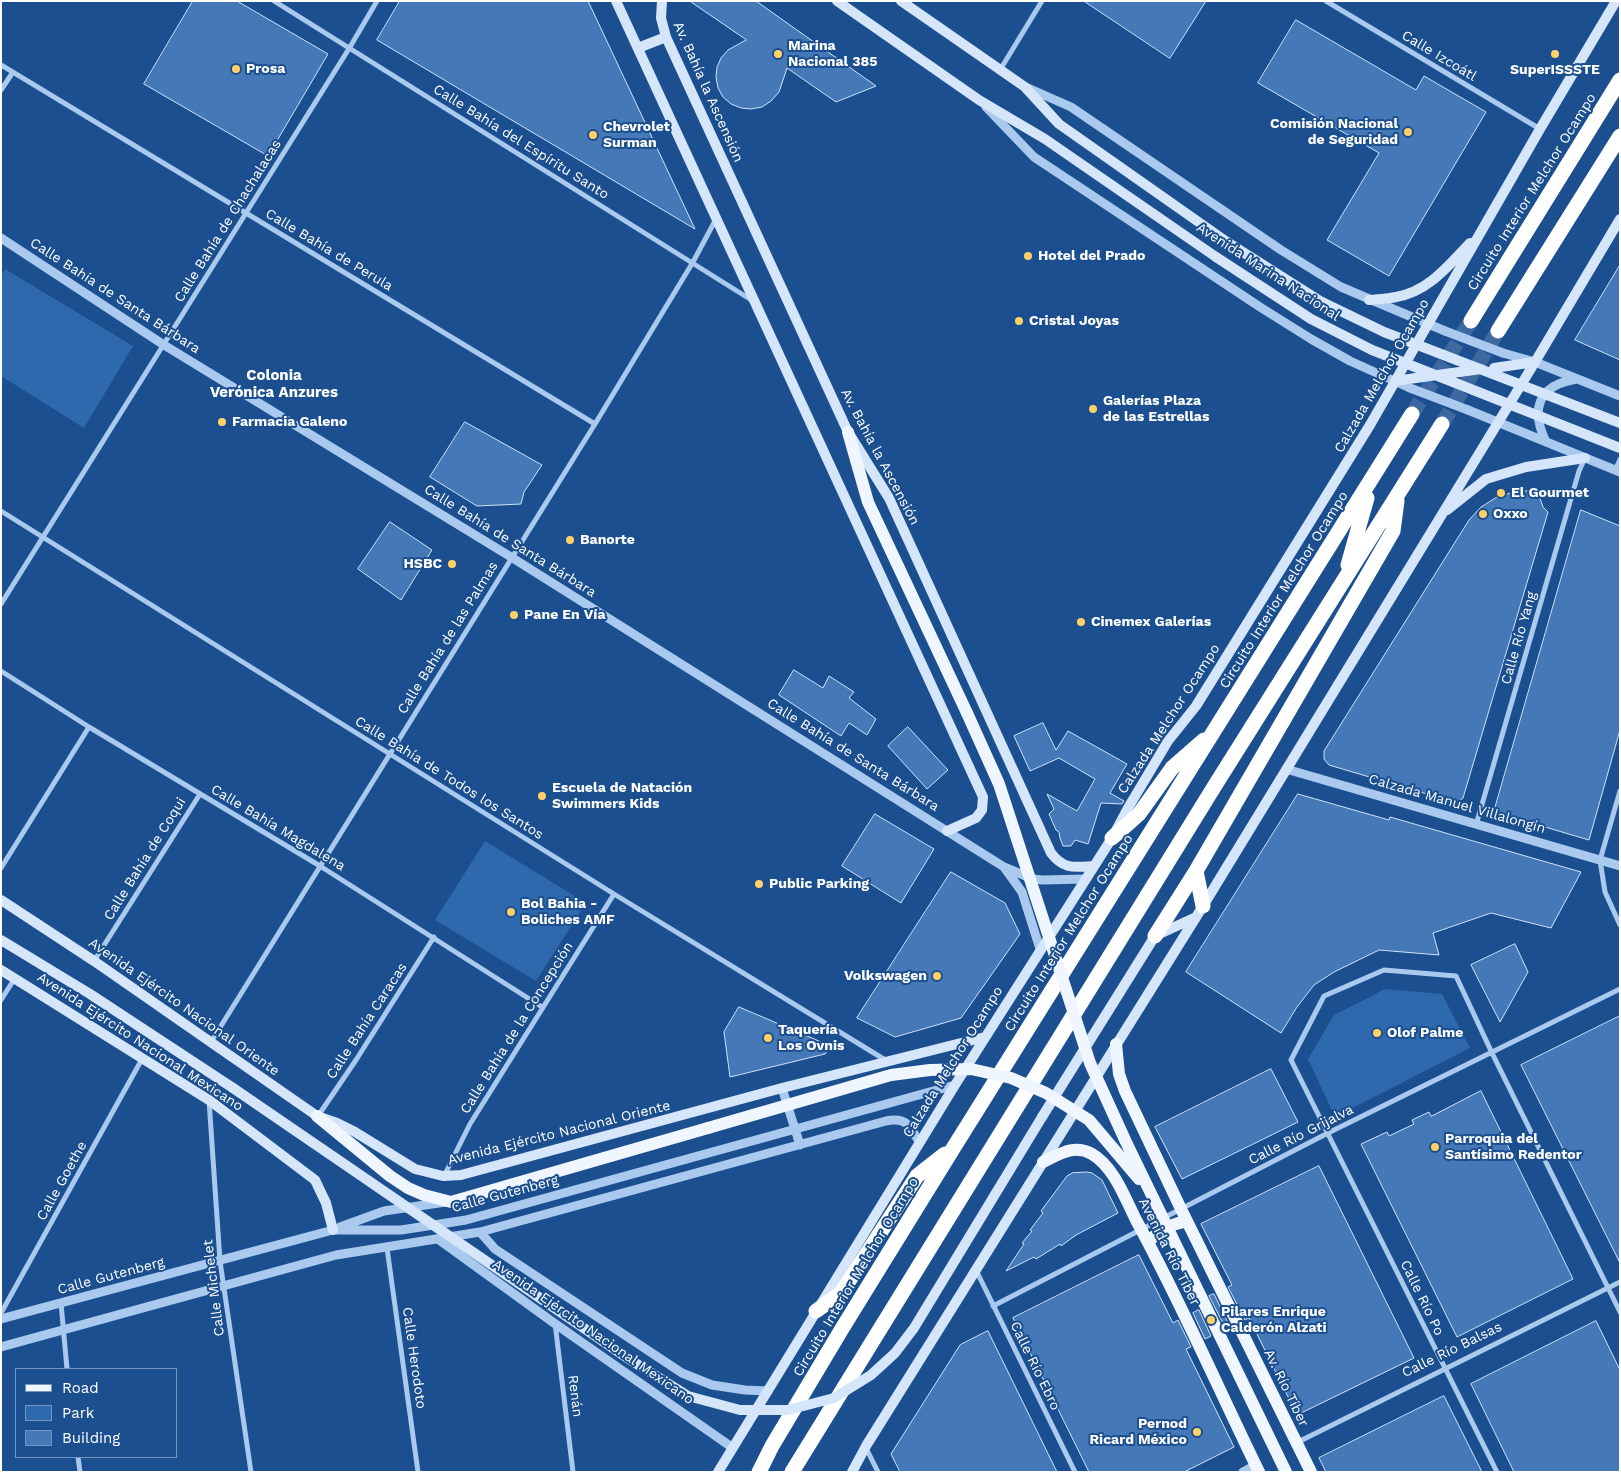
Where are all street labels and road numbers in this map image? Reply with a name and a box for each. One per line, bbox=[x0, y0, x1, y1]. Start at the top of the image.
street label: Av. Bahía la Ascensión bbox=[669, 19, 747, 165]
street label: Calle Izcoátl bbox=[1399, 27, 1479, 85]
street label: Calle Bahía del Espíritu Santo bbox=[430, 81, 612, 203]
street label: Circuito Interior Melchor Ocampo bbox=[1464, 90, 1600, 294]
street label: Calle Bahía de Chachalacas bbox=[171, 137, 285, 305]
street label: Calle Bahía de Perula bbox=[262, 205, 396, 295]
street label: Avenida Marina Nacional bbox=[1193, 219, 1343, 325]
street label: Calle Bahía de Santa Bárbara bbox=[27, 235, 203, 357]
street label: Calzada Melchor Ocampo bbox=[1331, 296, 1433, 456]
street label: Av. Bahía la Ascensión bbox=[837, 386, 923, 528]
street label: Calle Bahía de Santa Bárbara bbox=[421, 481, 599, 601]
street label: Circuito Interior Melchor Ocampo bbox=[1216, 488, 1352, 692]
street label: Calle Bahía de las Palmas bbox=[394, 559, 502, 717]
street label: Calle Río Yang bbox=[1498, 590, 1540, 686]
street label: Calzada Melchor Ocampo bbox=[1114, 641, 1224, 797]
street label: Calle Bahía de Santa Bárbara bbox=[764, 695, 942, 815]
street label: Calle Bahía de Todos los Santos bbox=[352, 713, 546, 843]
street label: Calzada Manuel Villalongín bbox=[1367, 771, 1547, 837]
street label: Calle Bahía Magdalena bbox=[208, 781, 348, 875]
street label: Calle Bahía de Coqui bbox=[100, 794, 190, 924]
street label: Circuito Interior Melchor Ocampo bbox=[1001, 831, 1137, 1035]
street label: Avenida Ejército Nacional Oriente bbox=[85, 934, 283, 1080]
street label: Calle Bahía de la Concepción bbox=[457, 939, 577, 1117]
street label: Calle Bahía Caracas bbox=[323, 960, 411, 1082]
street label: Avenida Ejército Nacional Mexicano bbox=[34, 969, 246, 1115]
street label: Calzada Melchor Ocampo bbox=[899, 983, 1007, 1141]
street label: Avenida Ejército Nacional Oriente bbox=[446, 1097, 672, 1169]
street label: Calle Río Grijalva bbox=[1246, 1101, 1356, 1169]
street label: Calle Goethe bbox=[33, 1138, 91, 1224]
street label: Calle Gutenberg bbox=[450, 1172, 560, 1216]
street label: Circuito Interior Melchor Ocampo bbox=[790, 1174, 922, 1380]
street label: Avenida Río Tíber bbox=[1135, 1195, 1203, 1309]
street label: Calle Michelet bbox=[200, 1239, 228, 1337]
street label: Calle Gutenberg bbox=[56, 1254, 166, 1298]
street label: Avenida Ejército Nacional Mexicano bbox=[489, 1256, 697, 1408]
street label: Calle Río Po bbox=[1396, 1258, 1448, 1338]
street label: Calle Herodoto bbox=[399, 1306, 429, 1410]
street label: Calle Río Ebro bbox=[1006, 1319, 1064, 1413]
street label: Calle Río Balsas bbox=[1399, 1319, 1505, 1381]
street label: Av. Río Tíber bbox=[1260, 1347, 1312, 1429]
street label: Renán bbox=[564, 1374, 586, 1418]

